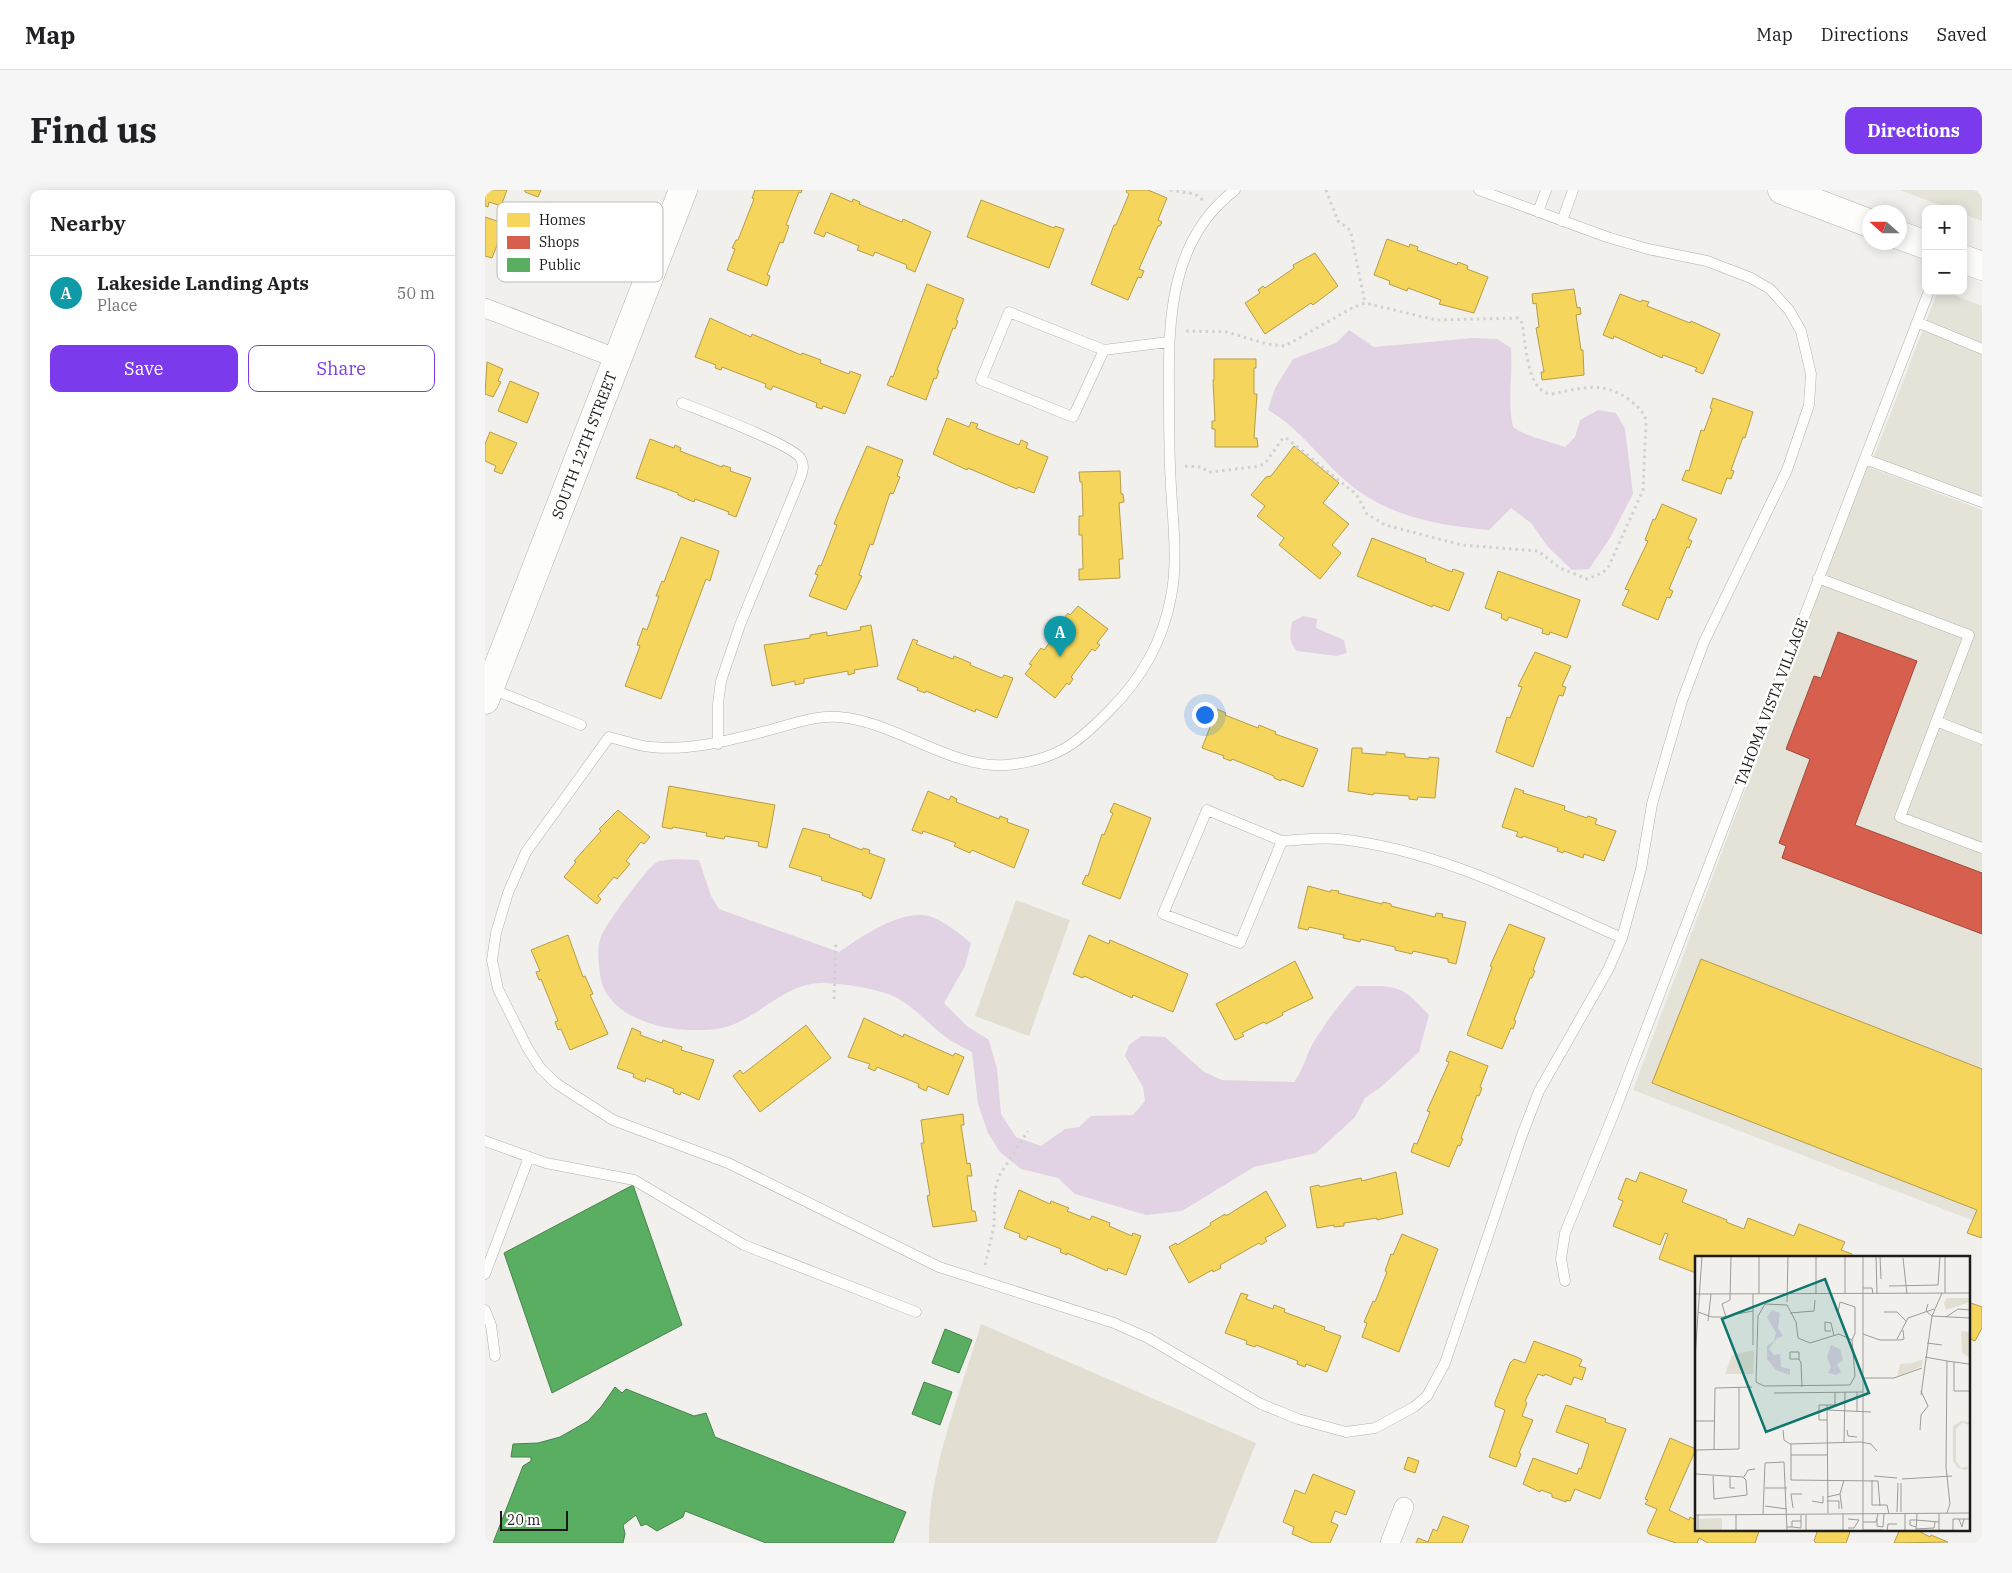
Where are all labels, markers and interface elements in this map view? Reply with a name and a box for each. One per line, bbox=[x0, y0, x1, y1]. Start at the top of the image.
text: Map bbox=[25, 19, 75, 51]
text: Map bbox=[1756, 23, 1793, 46]
text: Directions bbox=[1821, 23, 1909, 46]
text: Saved bbox=[1937, 23, 1987, 46]
text: Find us bbox=[30, 107, 157, 153]
button: Directions bbox=[1845, 107, 1982, 154]
legend bbox=[497, 202, 663, 282]
north arrow bbox=[1862, 205, 1907, 250]
map controls bbox=[1922, 205, 1967, 295]
button: + bbox=[1922, 205, 1967, 250]
text: Nearby bbox=[50, 209, 126, 237]
text: Homes bbox=[539, 211, 586, 229]
text: Shops bbox=[539, 233, 579, 251]
button: − bbox=[1922, 250, 1967, 295]
text: Public bbox=[539, 256, 581, 274]
text: Lakeside Landing Apts bbox=[97, 271, 309, 295]
text: A bbox=[60, 283, 72, 303]
text: 50 m bbox=[397, 283, 435, 303]
text: Place bbox=[97, 295, 137, 315]
button: Save bbox=[50, 345, 238, 392]
button: Share bbox=[248, 345, 435, 392]
street label: SOUTH 12TH STREET bbox=[547, 368, 621, 521]
street label: TAHOMA VISTA VILLAGE bbox=[1730, 615, 1812, 789]
pin: A bbox=[1044, 616, 1076, 657]
your location bbox=[1192, 702, 1218, 728]
inset map bbox=[1695, 1256, 1969, 1530]
scale bar bbox=[500, 1508, 567, 1531]
text: 20 m bbox=[507, 1511, 540, 1529]

